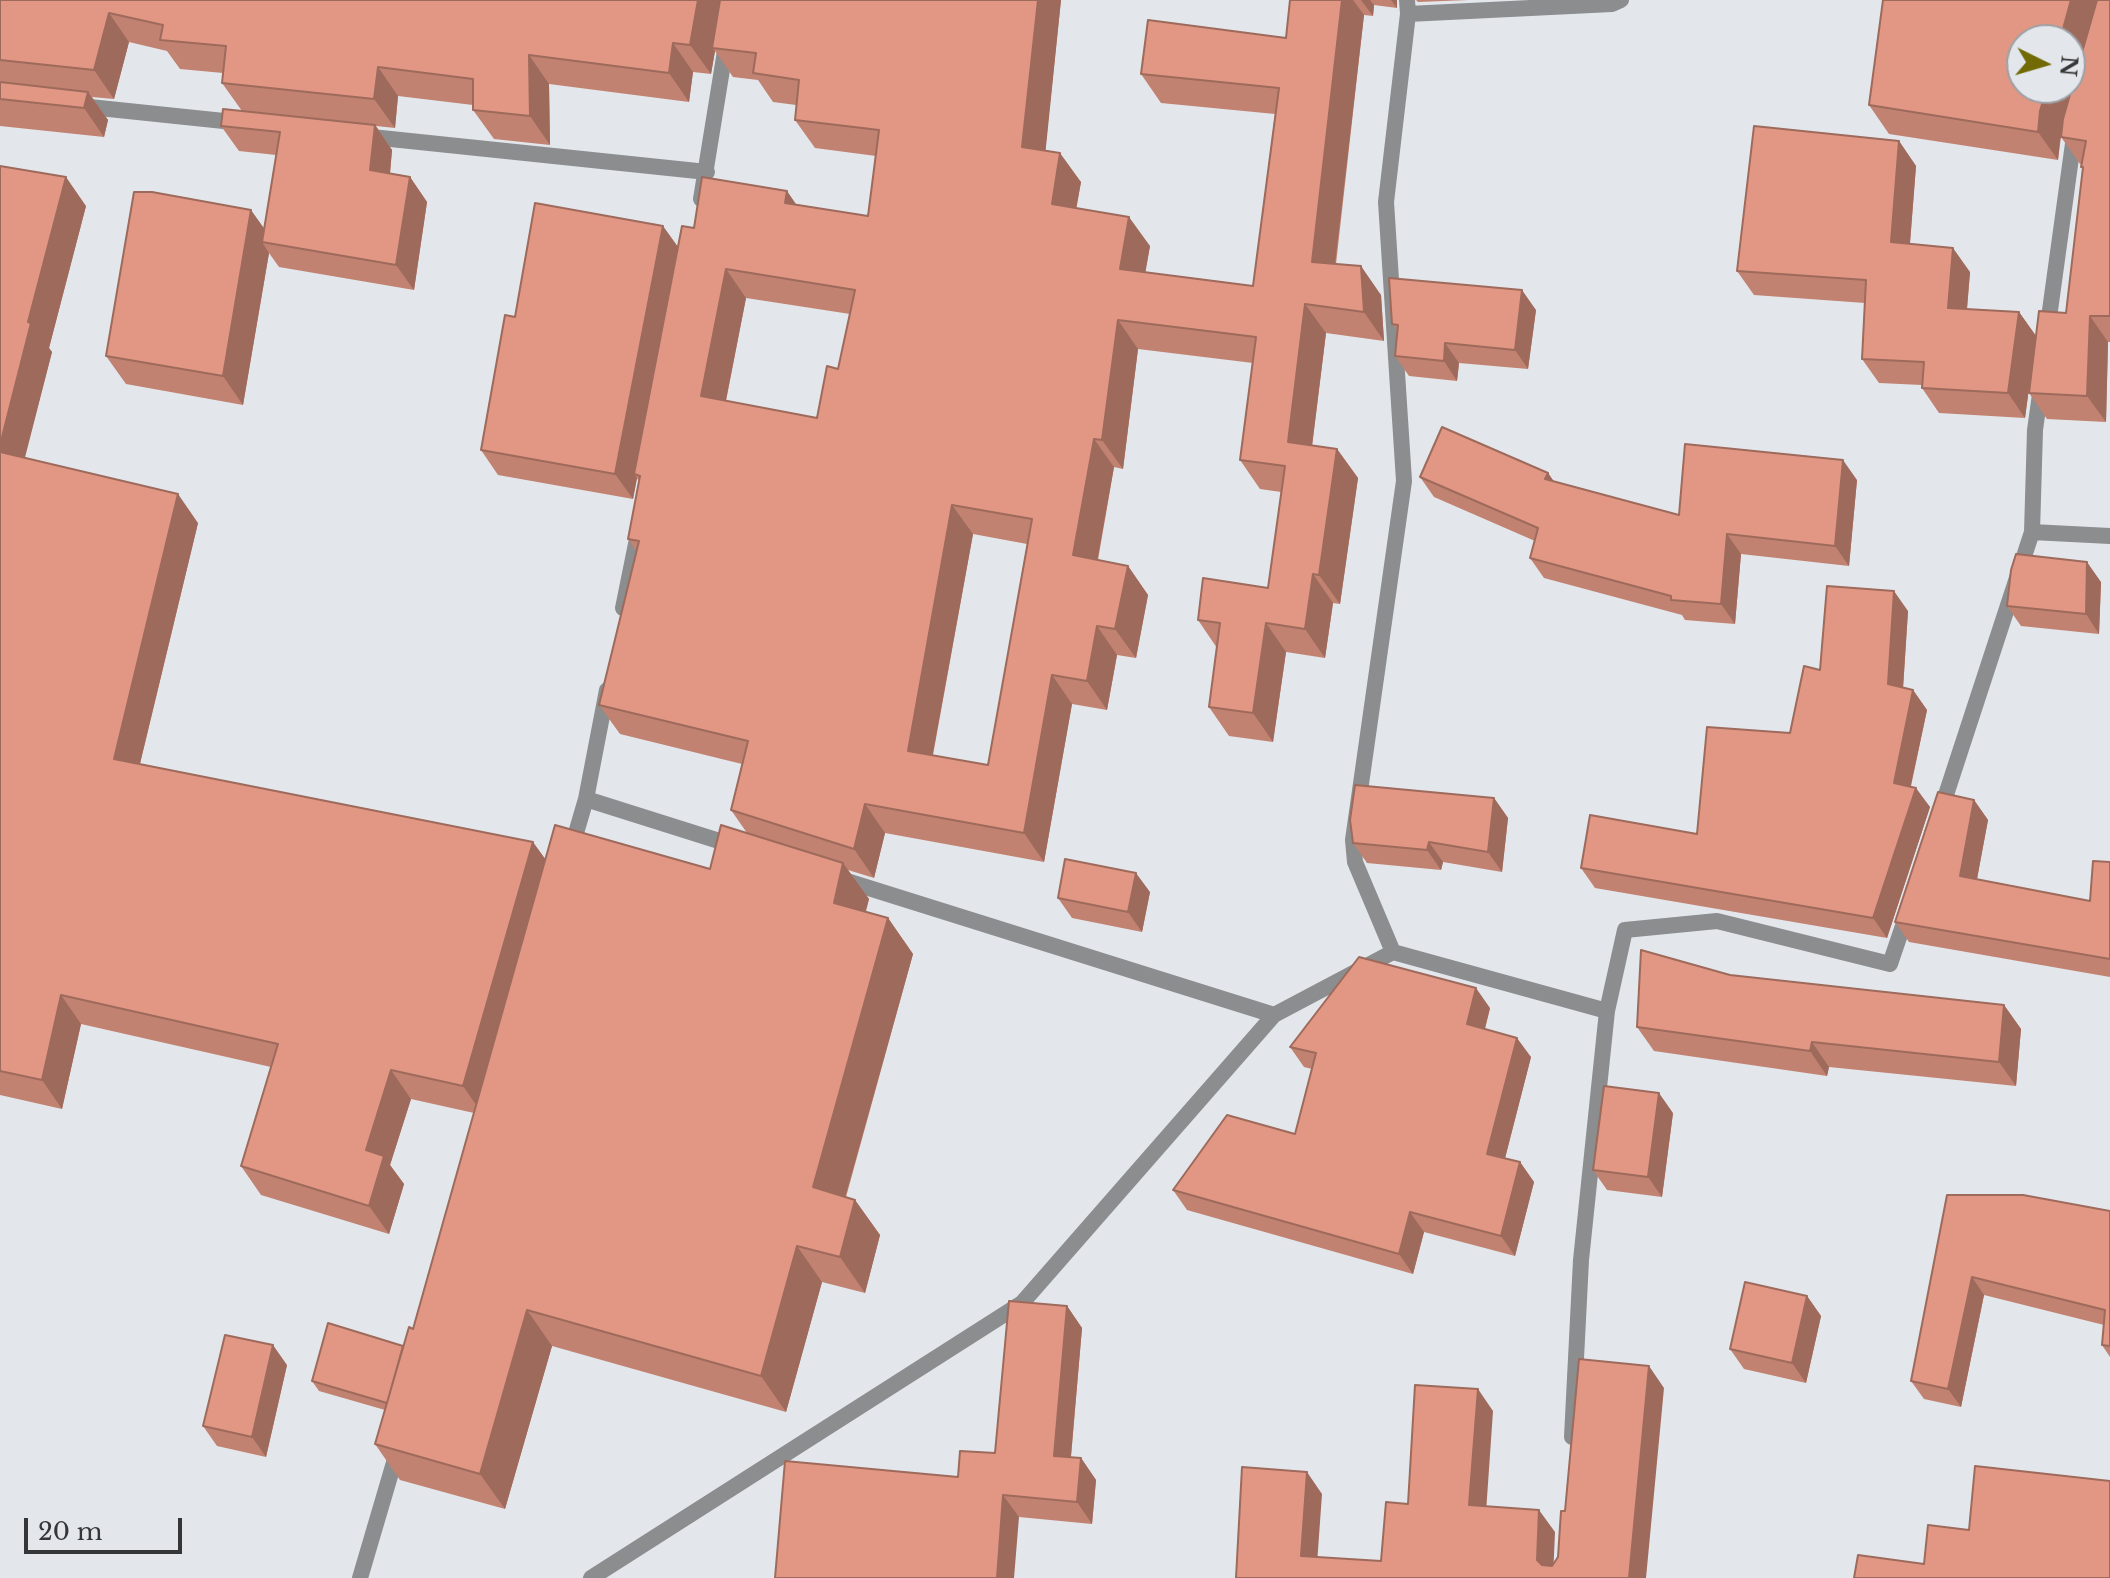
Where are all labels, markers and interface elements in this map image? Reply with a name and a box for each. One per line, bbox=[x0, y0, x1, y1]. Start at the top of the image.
north arrow bbox=[2006, 24, 2086, 104]
text: N bbox=[2054, 54, 2083, 77]
scale bar bbox=[28, 1502, 186, 1552]
text: 20 m bbox=[38, 1517, 103, 1546]

